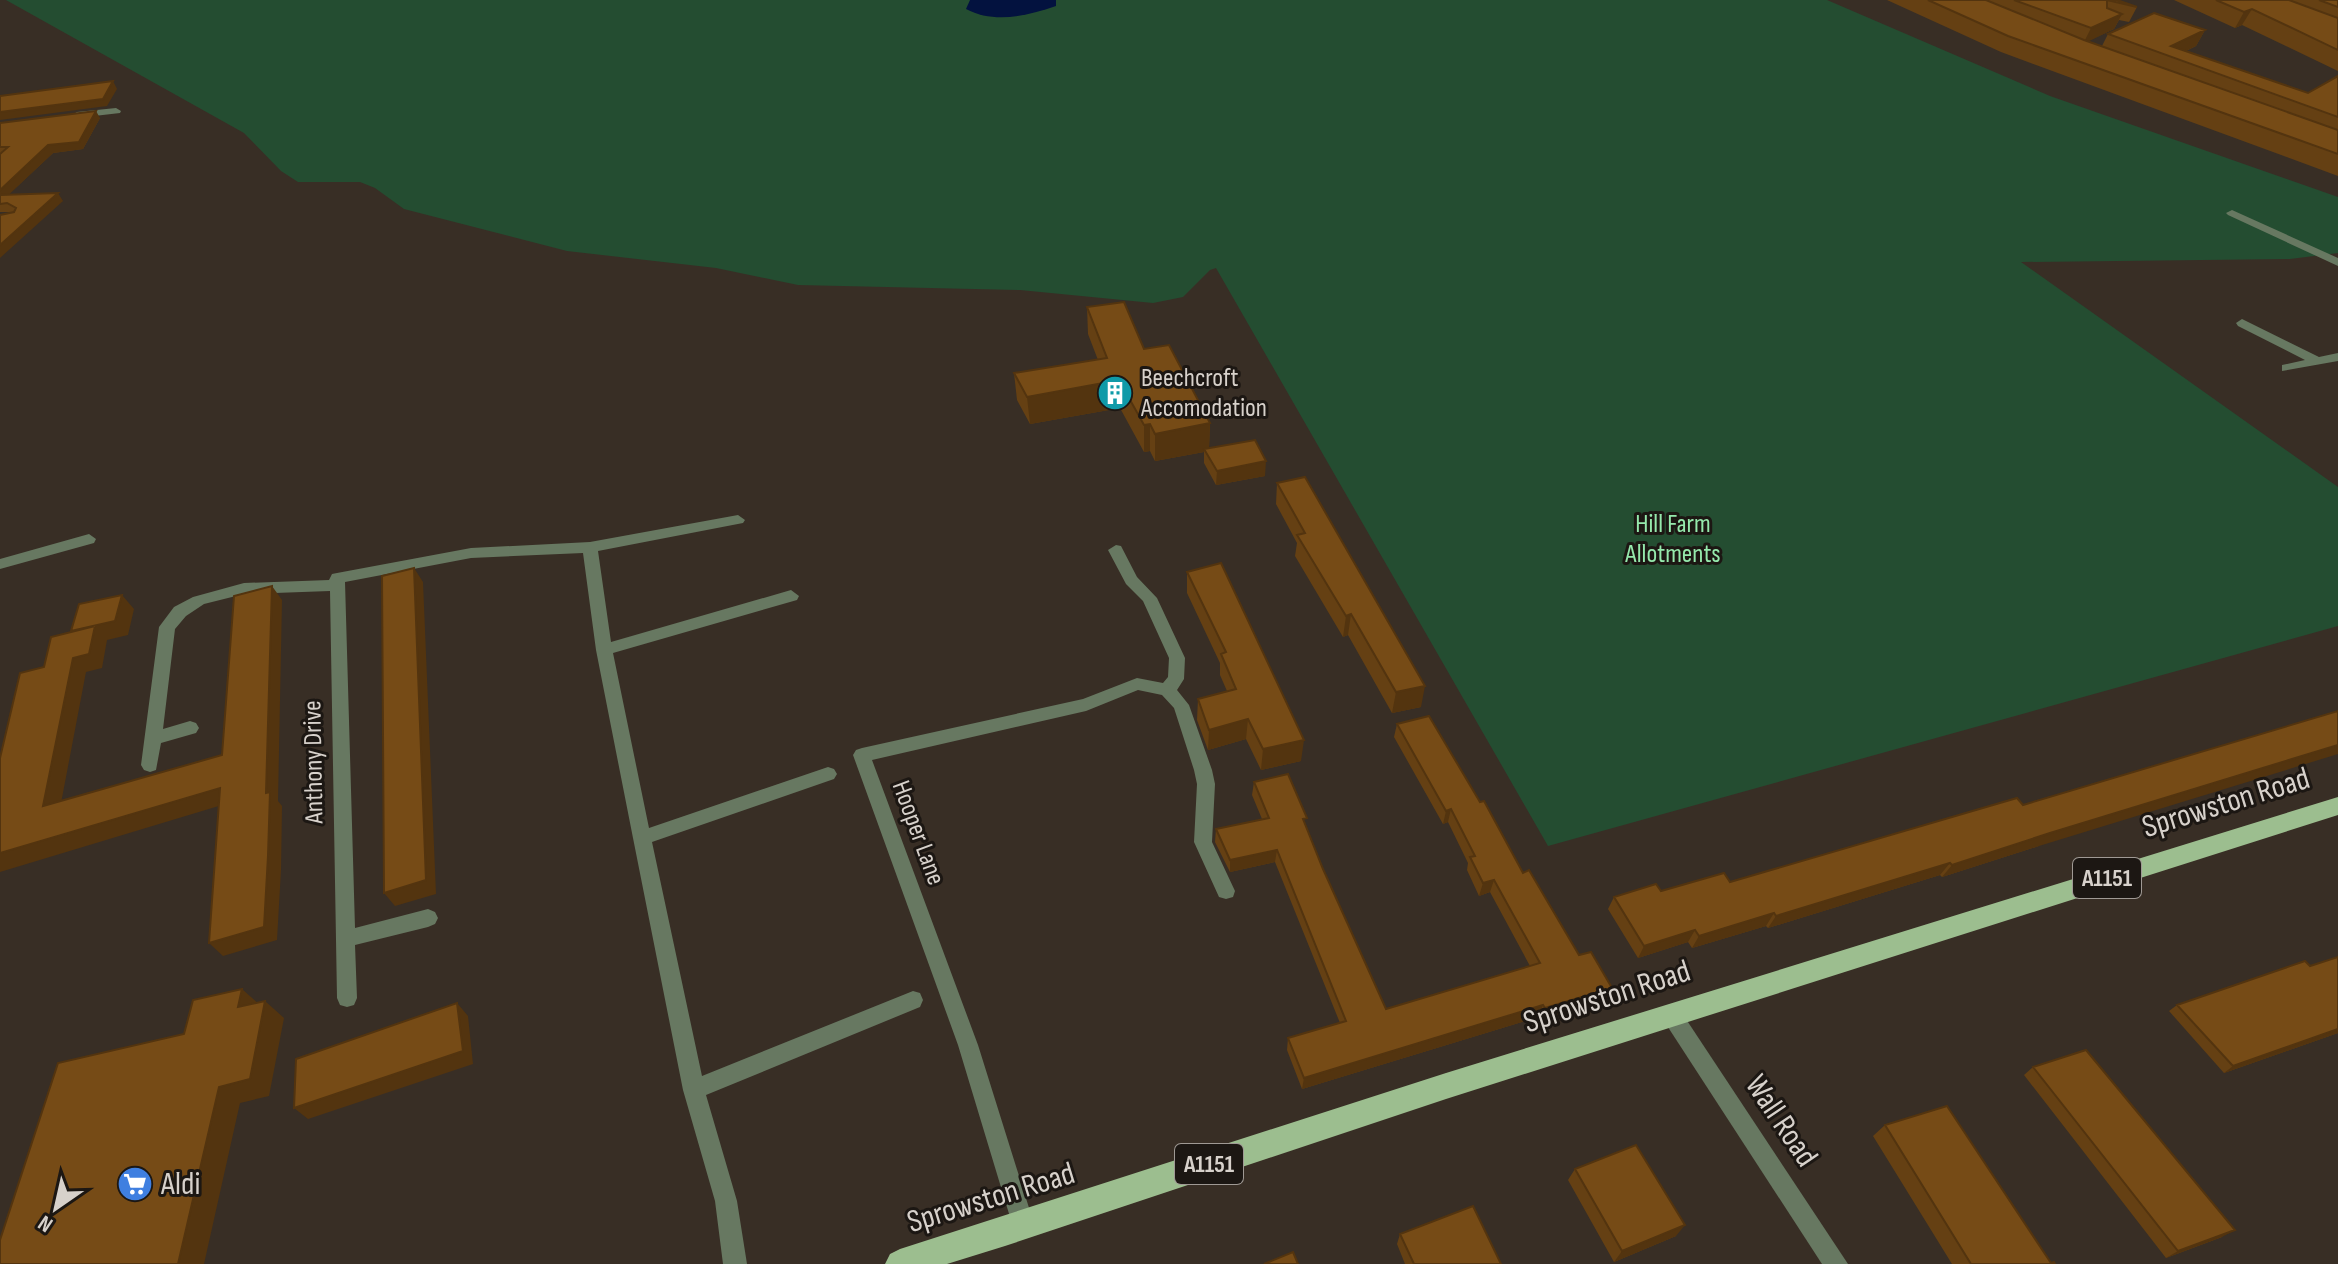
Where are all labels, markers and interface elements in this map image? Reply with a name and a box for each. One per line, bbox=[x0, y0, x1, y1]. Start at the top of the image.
place label: Beechcroft Accomodation bbox=[1140, 363, 1267, 424]
building icon: Beechcroft Accomodation bbox=[1096, 374, 1134, 412]
park label: Hill Farm Allotments bbox=[1624, 509, 1721, 570]
street label: Anthony Drive bbox=[297, 700, 331, 825]
street label: Sprowston Road bbox=[2138, 759, 2314, 847]
street label: Hooper Lane bbox=[885, 777, 951, 889]
road number: A1151 bbox=[2073, 858, 2141, 898]
street label: Sprowston Road bbox=[1519, 952, 1695, 1042]
street label: Wall Road bbox=[1736, 1068, 1826, 1174]
road number: A1151 bbox=[1175, 1144, 1243, 1184]
street label: Sprowston Road bbox=[903, 1154, 1079, 1242]
supermarket icon: Aldi bbox=[116, 1165, 154, 1203]
place label: Aldi bbox=[160, 1165, 200, 1204]
north arrow bbox=[16, 1168, 96, 1248]
text: N bbox=[33, 1209, 58, 1238]

